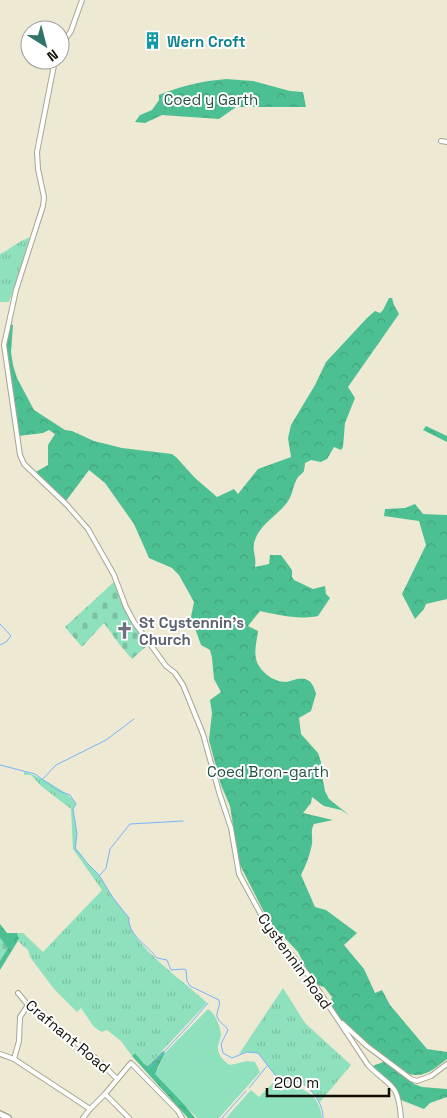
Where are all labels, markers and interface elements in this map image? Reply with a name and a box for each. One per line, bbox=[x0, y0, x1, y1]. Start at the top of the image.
north arrow bbox=[20, 20, 70, 70]
building icon: Wern Croft bbox=[143, 31, 163, 51]
place label: Wern Croft bbox=[167, 32, 246, 51]
text: N bbox=[44, 45, 62, 66]
park label: Coed y Garth bbox=[164, 90, 258, 109]
place label: St Cystennin's Church bbox=[139, 613, 244, 649]
church icon: St Cystennin's Church bbox=[115, 621, 135, 641]
park label: Coed Bron-garth bbox=[207, 762, 329, 781]
street label: Cystennin Road bbox=[254, 909, 336, 1013]
street label: Crafnant Road bbox=[22, 995, 114, 1077]
scale bar bbox=[267, 1066, 390, 1098]
text: 200 m bbox=[274, 1073, 319, 1092]

